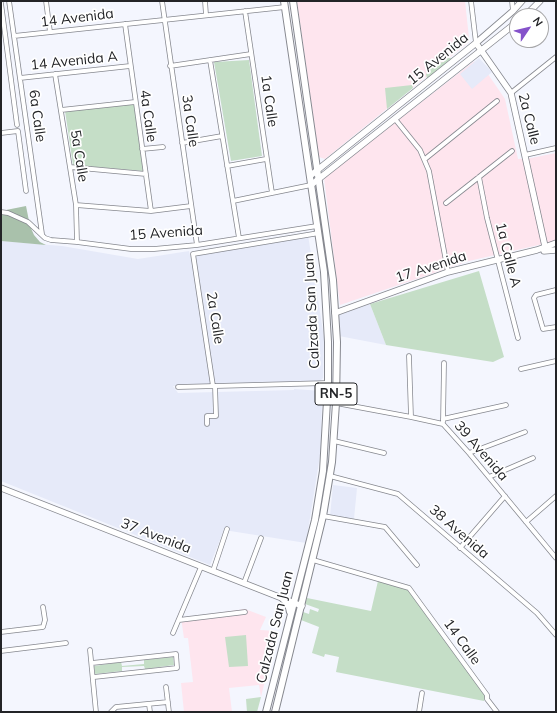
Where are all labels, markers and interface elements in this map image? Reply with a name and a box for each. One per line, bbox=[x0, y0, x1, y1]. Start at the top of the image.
street label: 14 Avenida bbox=[39, 5, 115, 31]
north arrow bbox=[509, 8, 549, 48]
text: N bbox=[530, 14, 546, 29]
street label: 15 Avenida bbox=[404, 29, 472, 89]
street label: 14 Avenida A bbox=[30, 48, 118, 74]
street label: 1a Calle bbox=[257, 74, 281, 128]
street label: 6a Calle bbox=[25, 89, 49, 143]
street label: 4a Calle bbox=[136, 89, 160, 143]
street label: 2a Calle bbox=[515, 92, 543, 146]
street label: 3a Calle bbox=[178, 94, 202, 148]
street label: 5a Calle bbox=[67, 129, 91, 183]
street label: 1a Calle A bbox=[492, 221, 524, 289]
street label: 15 Avenida bbox=[129, 222, 203, 244]
street label: 17 Avenida bbox=[393, 248, 469, 286]
street label: Calzada San Juan bbox=[301, 253, 323, 369]
street label: 2a Calle bbox=[203, 291, 227, 345]
road number: RN-5 bbox=[315, 383, 357, 405]
street label: 39 Avenida bbox=[450, 418, 512, 484]
street label: 38 Avenida bbox=[426, 501, 492, 563]
street label: 37 Avenida bbox=[119, 515, 193, 557]
street label: Calzada San Juan bbox=[253, 569, 297, 685]
street label: 14 Calle bbox=[440, 616, 484, 668]

